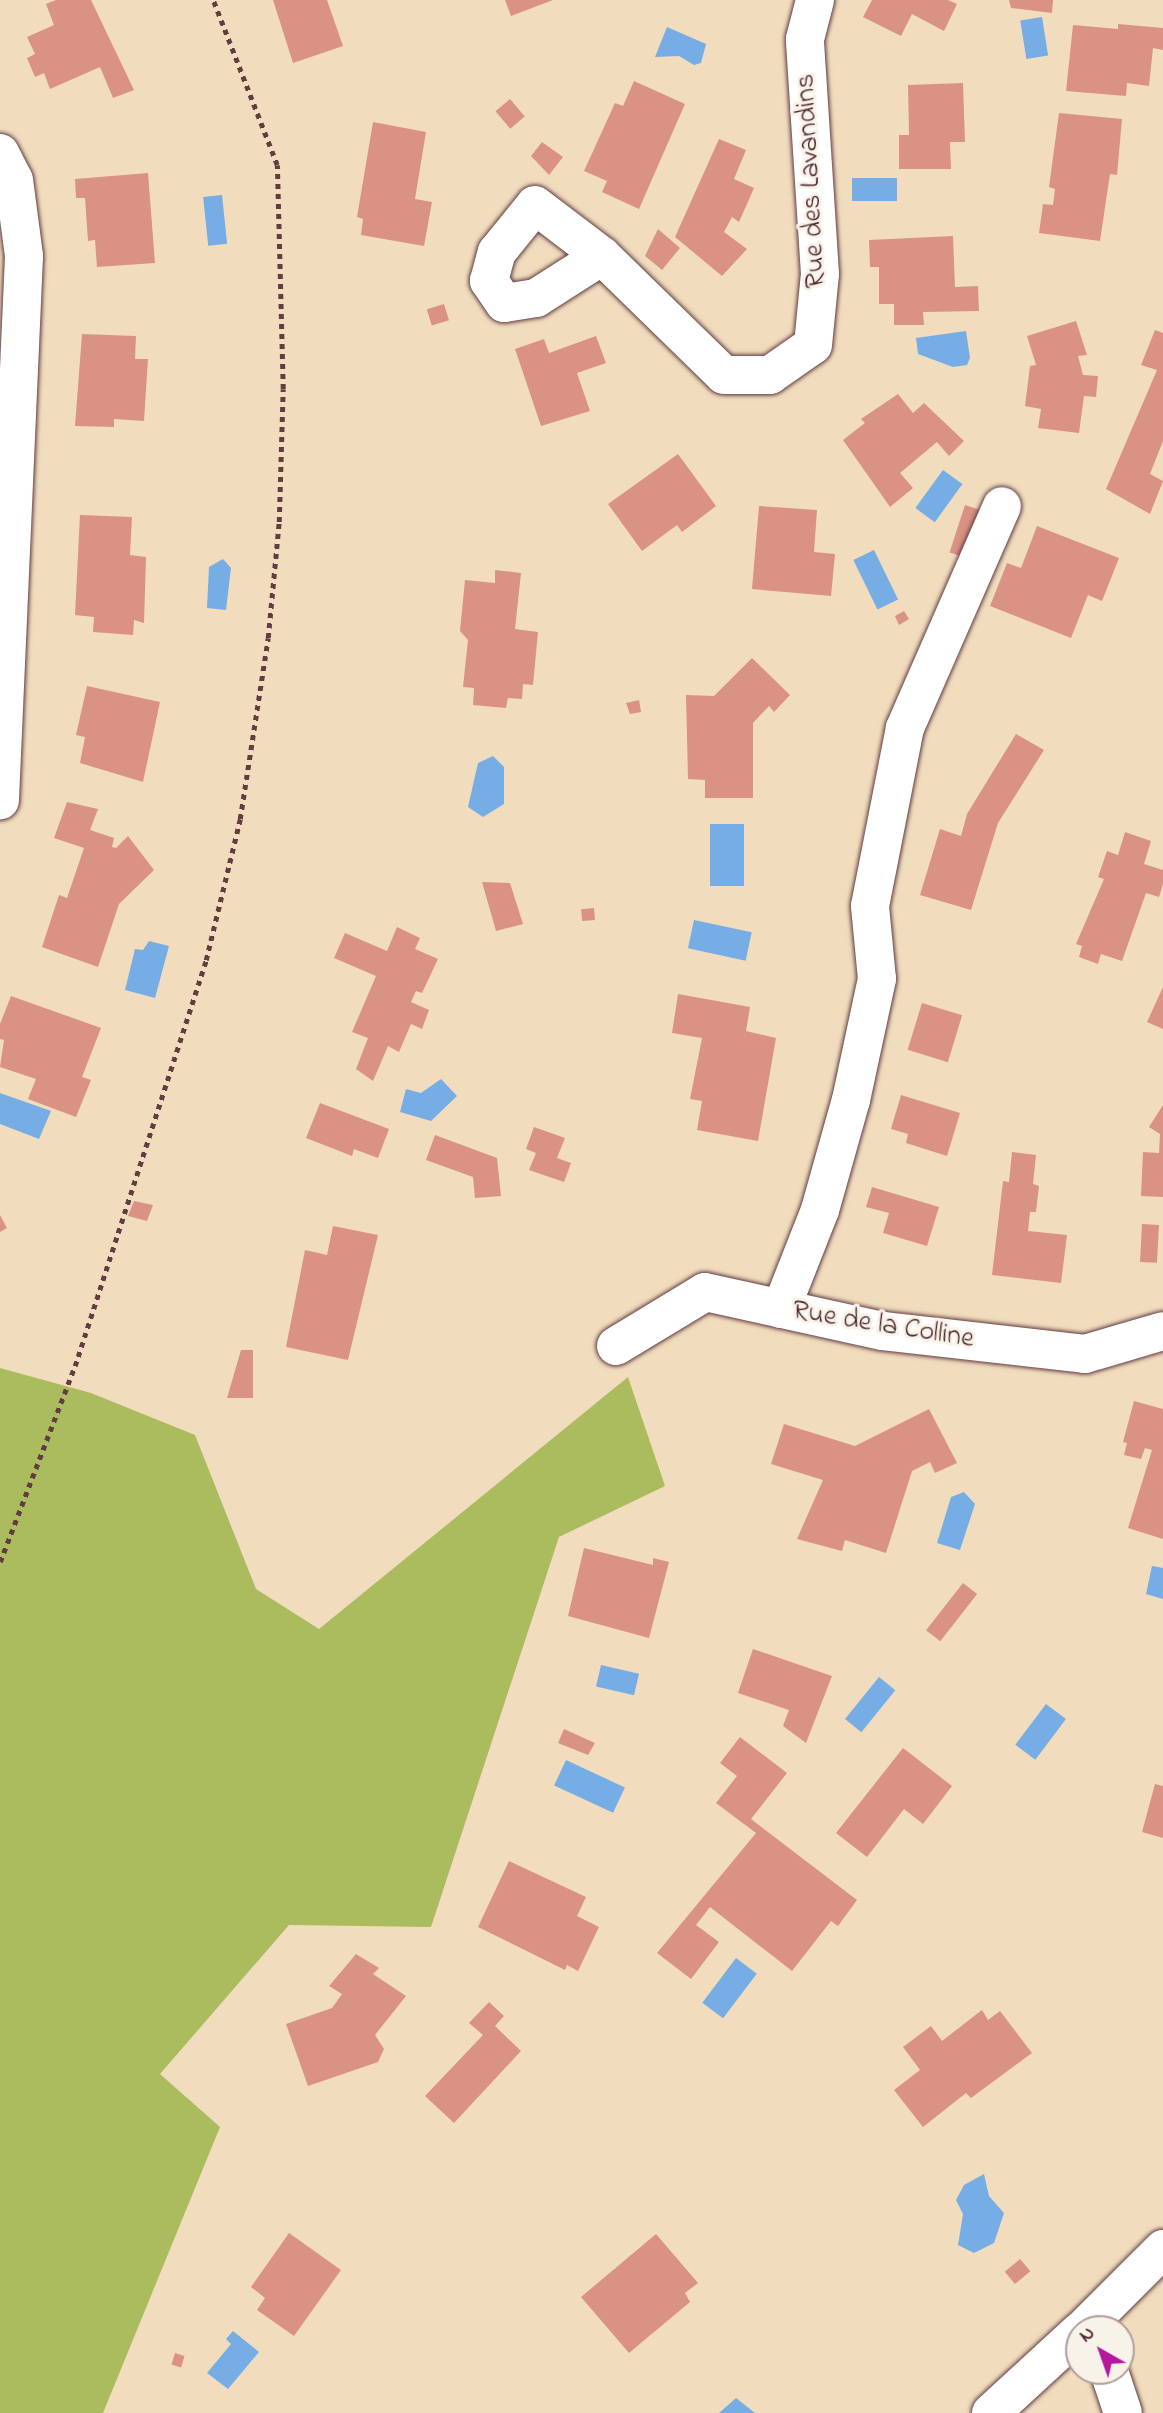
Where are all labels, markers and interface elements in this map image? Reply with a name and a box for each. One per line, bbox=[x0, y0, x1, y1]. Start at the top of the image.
street label: Rue des Lavandins bbox=[790, 73, 834, 289]
street label: Rue de la Colline bbox=[790, 1295, 976, 1357]
north arrow bbox=[1065, 2315, 1135, 2385]
text: N bbox=[1074, 2321, 1101, 2350]

